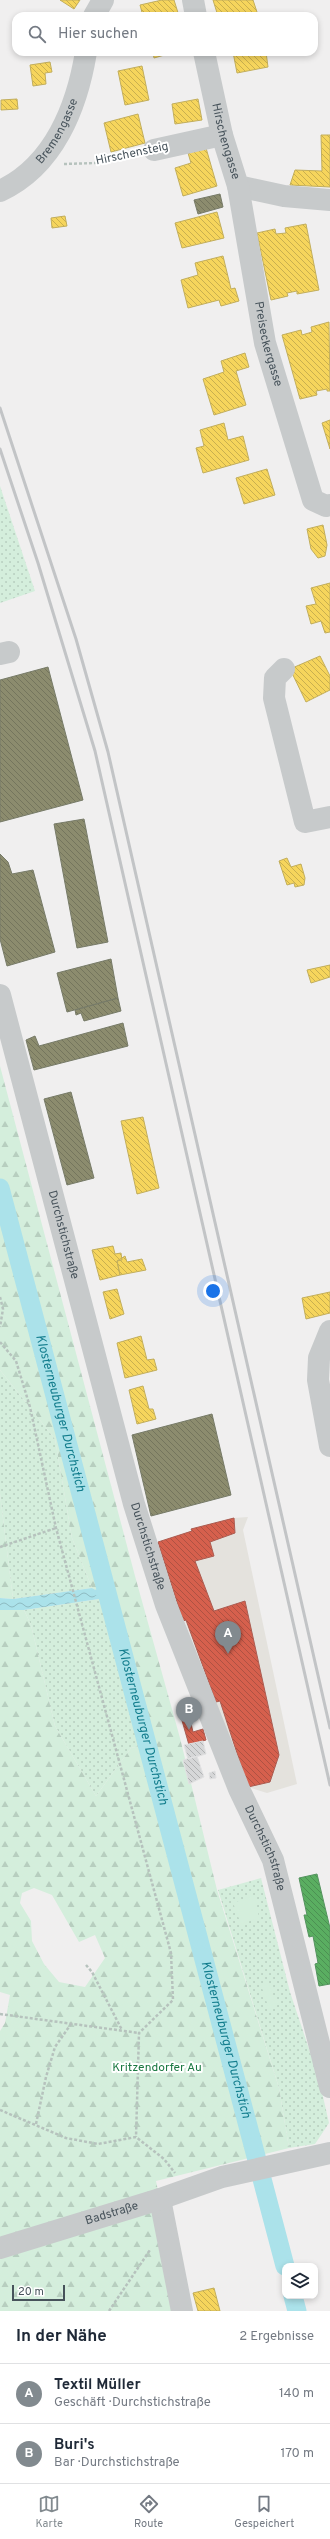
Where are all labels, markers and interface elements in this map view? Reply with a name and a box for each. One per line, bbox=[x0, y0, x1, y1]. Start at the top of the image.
search box bbox=[12, 12, 318, 56]
icon: search bbox=[26, 23, 48, 45]
text: Hier suchen bbox=[58, 25, 138, 44]
street label: Bremengasse bbox=[33, 96, 82, 168]
street label: Hirschengasse bbox=[207, 102, 244, 182]
street label: Hirschensteig bbox=[94, 138, 170, 170]
street label: Preiseckergasse bbox=[250, 300, 286, 389]
street label: Durchstichstraße bbox=[44, 1189, 82, 1281]
your location bbox=[203, 1281, 223, 1301]
water label: Klosterneuburger Durchstich bbox=[31, 1333, 88, 1494]
street label: Durchstichstraße bbox=[126, 1501, 169, 1592]
pin: A bbox=[215, 1621, 241, 1654]
water label: Klosterneuburger Durchstich bbox=[114, 1646, 171, 1807]
pin: B bbox=[176, 1697, 202, 1730]
street label: Durchstichstraße bbox=[240, 1803, 288, 1893]
water label: Klosterneuburger Durchstich bbox=[197, 1959, 254, 2120]
park label: Kritzendorfer Au bbox=[112, 2060, 202, 2076]
street label: Badstraße bbox=[83, 2198, 140, 2229]
map controls bbox=[282, 2263, 318, 2299]
button: layers bbox=[282, 2263, 318, 2299]
scale bar bbox=[12, 2283, 65, 2302]
text: 20 m bbox=[18, 2285, 44, 2299]
text: In der Nähe bbox=[16, 2326, 107, 2348]
text: 2 Ergebnisse bbox=[239, 2329, 314, 2345]
text: Textil Müller bbox=[54, 2376, 141, 2395]
text: A bbox=[24, 2386, 34, 2402]
text: 140 m bbox=[279, 2386, 314, 2402]
text: Geschäft · Durchstichstraße bbox=[54, 2395, 211, 2411]
text: Buri's bbox=[54, 2436, 95, 2455]
text: B bbox=[25, 2446, 33, 2462]
text: 170 m bbox=[280, 2446, 314, 2462]
text: Bar · Durchstichstraße bbox=[54, 2455, 180, 2471]
tab: Karte bbox=[36, 2493, 63, 2531]
tab: Route bbox=[134, 2493, 163, 2531]
tab: Gespeichert bbox=[234, 2493, 294, 2531]

